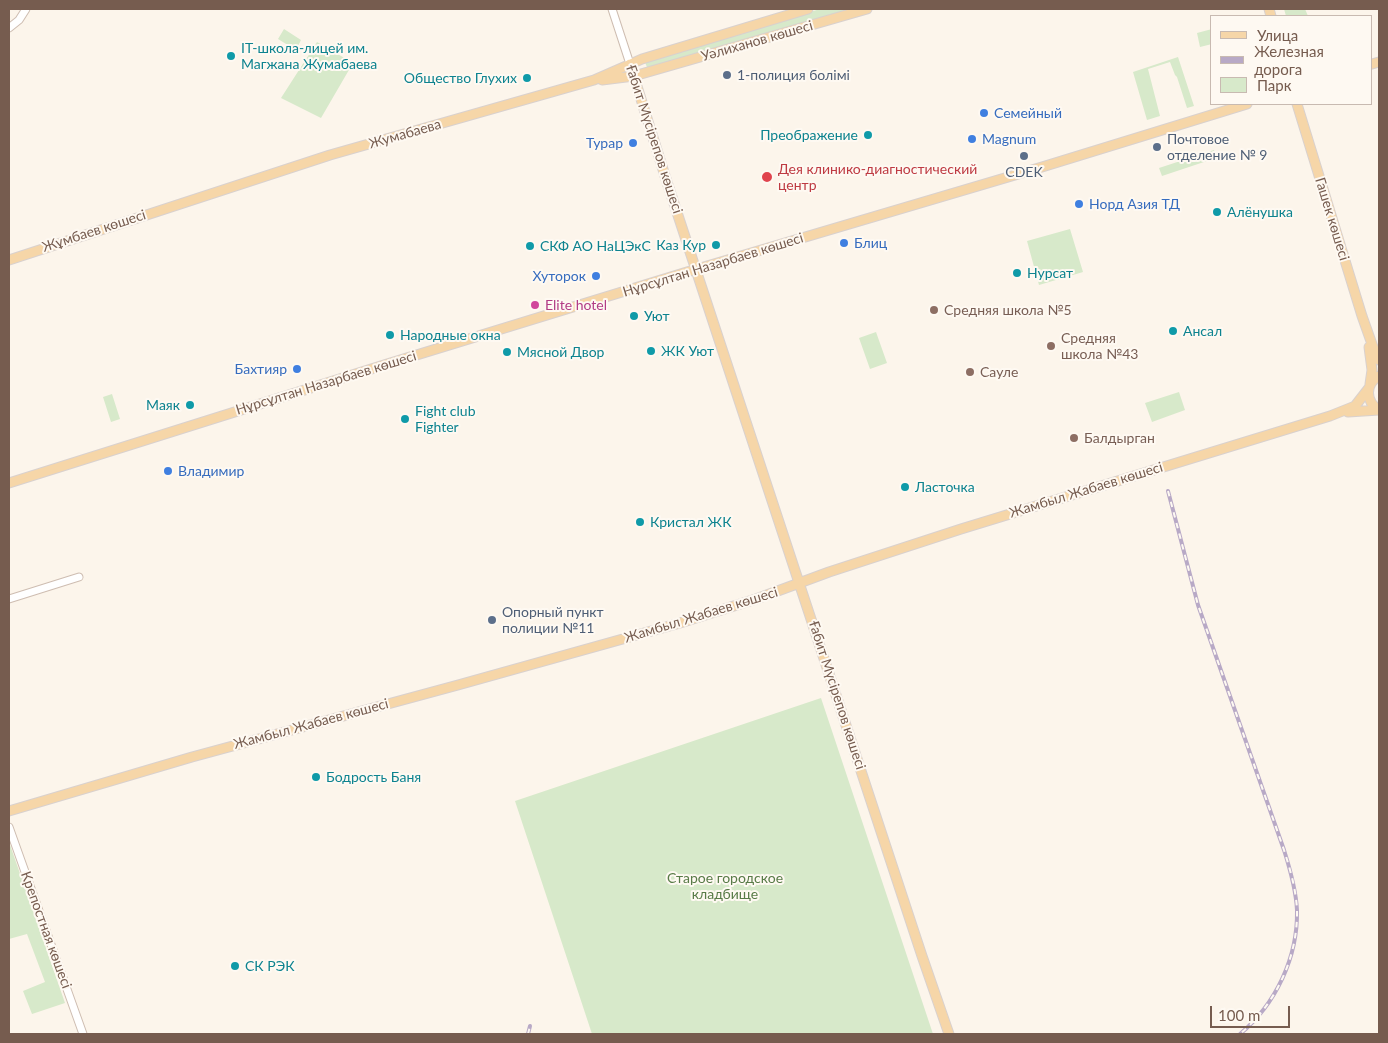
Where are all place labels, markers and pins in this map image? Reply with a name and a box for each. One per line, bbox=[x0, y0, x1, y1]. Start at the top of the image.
place label: IT-школа-лицей им. Магжана Жумабаева bbox=[241, 40, 377, 72]
marker: IT-школа-лицей им. Магжана Жумабаева bbox=[225, 50, 237, 62]
place label: 1-полиция болiмi bbox=[737, 67, 850, 83]
marker: 1-полиция болiмi bbox=[721, 69, 733, 81]
place label: Общество Глухих bbox=[404, 70, 517, 86]
marker: Общество Глухих bbox=[521, 72, 533, 84]
place label: Семейный bbox=[994, 105, 1062, 121]
marker: Семейный bbox=[978, 107, 990, 119]
place label: Преображение bbox=[760, 127, 858, 143]
marker: Преображение bbox=[862, 129, 874, 141]
place label: Magnum bbox=[982, 131, 1036, 147]
place label: Почтовое отделение № 9 bbox=[1167, 131, 1267, 164]
marker: Magnum bbox=[966, 133, 978, 145]
place label: Турар bbox=[586, 135, 623, 151]
marker: Турар bbox=[627, 137, 639, 149]
marker: Почтовое отделение № 9 bbox=[1151, 141, 1163, 153]
marker: CDEK bbox=[1018, 150, 1030, 162]
place label: Дея клинико-диагностический центр bbox=[778, 161, 977, 193]
place label: CDEK bbox=[1005, 164, 1043, 180]
marker: Дея клинико-диагностический центр bbox=[760, 170, 774, 184]
place label: Норд Азия ТД bbox=[1089, 196, 1180, 212]
marker: Норд Азия ТД bbox=[1073, 198, 1085, 210]
place label: Алёнушка bbox=[1227, 204, 1293, 220]
marker: Алёнушка bbox=[1211, 206, 1223, 218]
place label: Блиц bbox=[854, 235, 887, 251]
place label: Каз Кур bbox=[656, 237, 706, 253]
marker: Блиц bbox=[838, 237, 850, 249]
place label: СКФ АО НаЦЭкС bbox=[540, 238, 651, 254]
marker: Каз Кур bbox=[710, 239, 722, 251]
marker: СКФ АО НаЦЭкС bbox=[524, 240, 536, 252]
place label: Нурсат bbox=[1027, 265, 1073, 281]
marker: Нурсат bbox=[1011, 267, 1023, 279]
place label: Хуторок bbox=[533, 268, 586, 284]
marker: Хуторок bbox=[590, 270, 602, 282]
place label: Elite hotel bbox=[545, 297, 607, 313]
marker: Elite hotel bbox=[529, 299, 541, 311]
place label: Средняя школа №5 bbox=[944, 302, 1072, 318]
marker: Средняя школа №5 bbox=[928, 304, 940, 316]
place label: Уют bbox=[644, 308, 670, 324]
marker: Уют bbox=[628, 310, 640, 322]
place label: Ансал bbox=[1183, 323, 1222, 339]
marker: Ансал bbox=[1167, 325, 1179, 337]
place label: Народные окна bbox=[400, 327, 501, 343]
marker: Народные окна bbox=[384, 329, 396, 341]
place label: Средняя школа №43 bbox=[1061, 330, 1138, 362]
marker: Средняя школа №43 bbox=[1045, 340, 1057, 352]
place label: ЖК Уют bbox=[661, 343, 714, 359]
place label: Мясной Двор bbox=[517, 344, 604, 360]
marker: ЖК Уют bbox=[645, 345, 657, 357]
marker: Мясной Двор bbox=[501, 346, 513, 358]
place label: Бахтияр bbox=[235, 361, 287, 377]
marker: Бахтияр bbox=[291, 363, 303, 375]
place label: Сауле bbox=[980, 364, 1018, 380]
marker: Сауле bbox=[964, 366, 976, 378]
place label: Маяк bbox=[146, 397, 180, 413]
marker: Маяк bbox=[184, 399, 196, 411]
place label: Fight club Fighter bbox=[415, 403, 475, 436]
marker: Fight club Fighter bbox=[399, 413, 411, 425]
place label: Балдырган bbox=[1084, 430, 1155, 446]
marker: Балдырган bbox=[1068, 432, 1080, 444]
place label: Владимир bbox=[178, 463, 244, 479]
marker: Владимир bbox=[162, 465, 174, 477]
place label: Ласточка bbox=[915, 479, 975, 495]
marker: Ласточка bbox=[899, 481, 911, 493]
place label: Кристал ЖК bbox=[650, 514, 732, 530]
marker: Кристал ЖК bbox=[634, 516, 646, 528]
place label: Опорный пункт полиции №11 bbox=[502, 604, 604, 636]
marker: Опорный пункт полиции №11 bbox=[486, 614, 498, 626]
place label: Бодрость Баня bbox=[326, 769, 421, 785]
marker: Бодрость Баня bbox=[310, 771, 322, 783]
place label: СК РЭК bbox=[245, 958, 295, 974]
marker: СК РЭК bbox=[229, 960, 241, 972]

